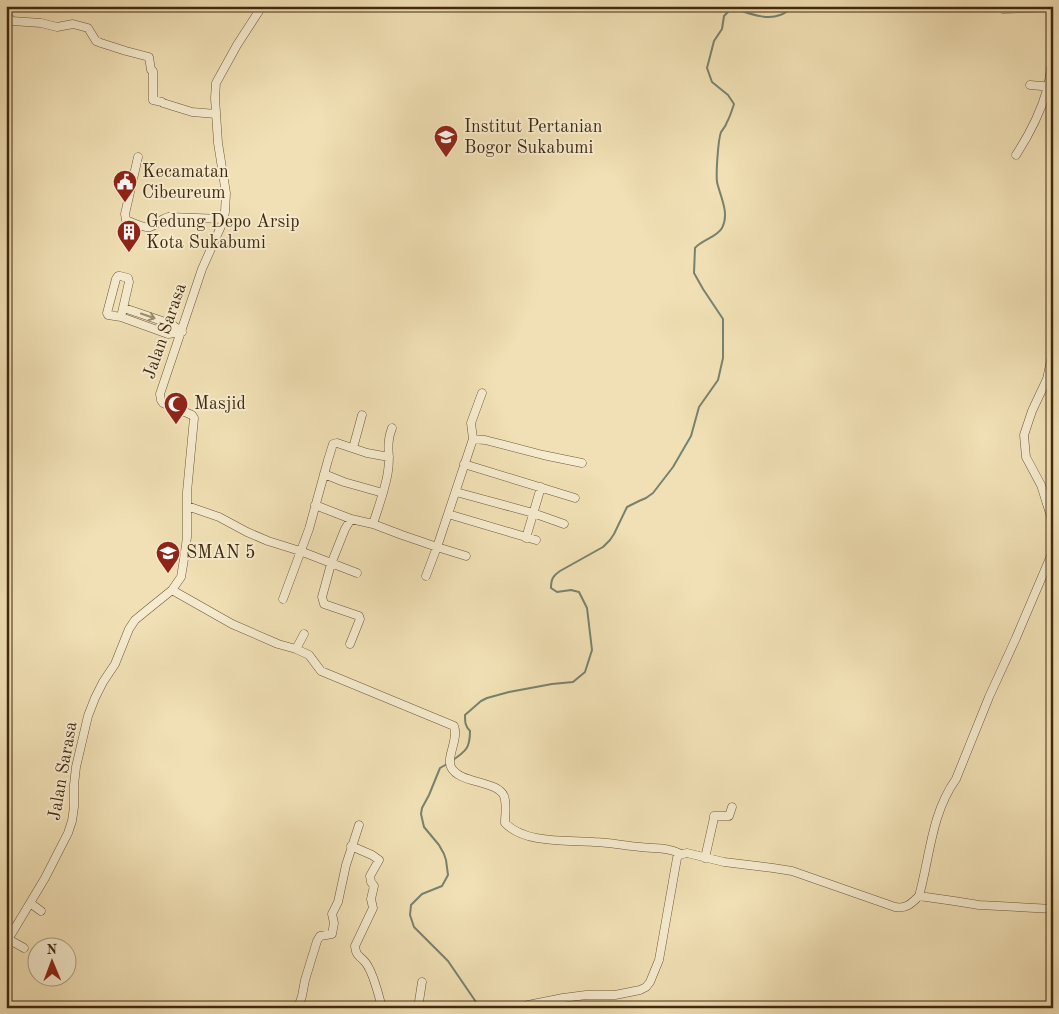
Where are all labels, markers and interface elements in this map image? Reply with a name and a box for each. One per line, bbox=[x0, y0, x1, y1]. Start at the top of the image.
place label: Institut Pertanian Bogor Sukabumi bbox=[464, 118, 603, 157]
school or university icon: Institut Pertanian Bogor Sukabumi bbox=[433, 124, 459, 158]
place label: Kecamatan Cibeureum bbox=[142, 163, 229, 202]
public building icon: Kecamatan Cibeureum bbox=[112, 169, 138, 203]
place label: Gedung Depo Arsip Kota Sukabumi bbox=[146, 213, 299, 252]
building icon: Gedung Depo Arsip Kota Sukabumi bbox=[116, 219, 142, 253]
street label: Jalan Sarasa bbox=[140, 281, 190, 381]
one-way arrow bbox=[139, 312, 155, 321]
mosque icon: Masjid bbox=[163, 391, 189, 425]
place label: Masjid bbox=[194, 395, 246, 413]
school or university icon: SMAN 5 bbox=[155, 540, 181, 574]
place label: SMAN 5 bbox=[186, 544, 255, 562]
street label: Jalan Sarasa bbox=[45, 720, 81, 822]
north arrow bbox=[28, 936, 78, 986]
text: N bbox=[46, 943, 58, 957]

